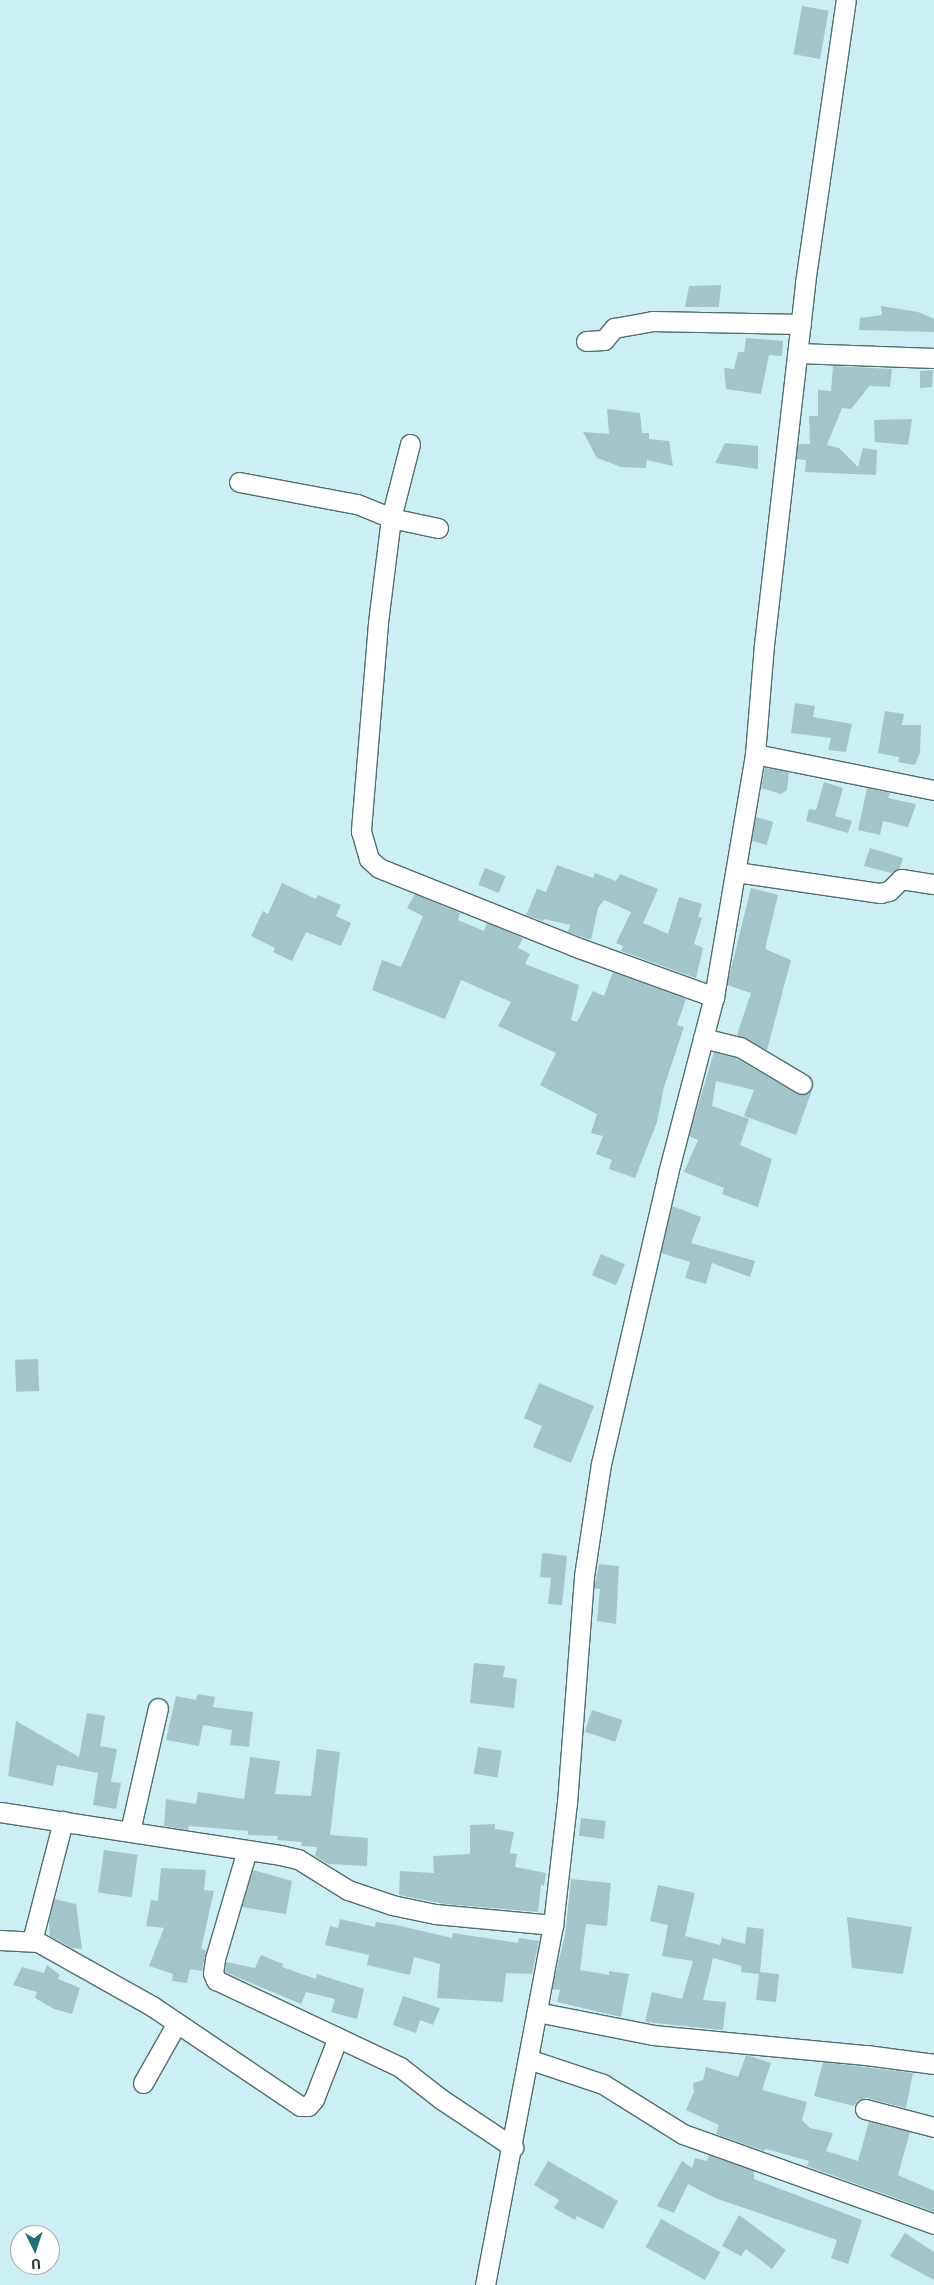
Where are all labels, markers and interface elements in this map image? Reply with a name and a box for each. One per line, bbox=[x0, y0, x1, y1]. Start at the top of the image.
north arrow bbox=[10, 2225, 60, 2275]
text: U bbox=[31, 2256, 41, 2272]

